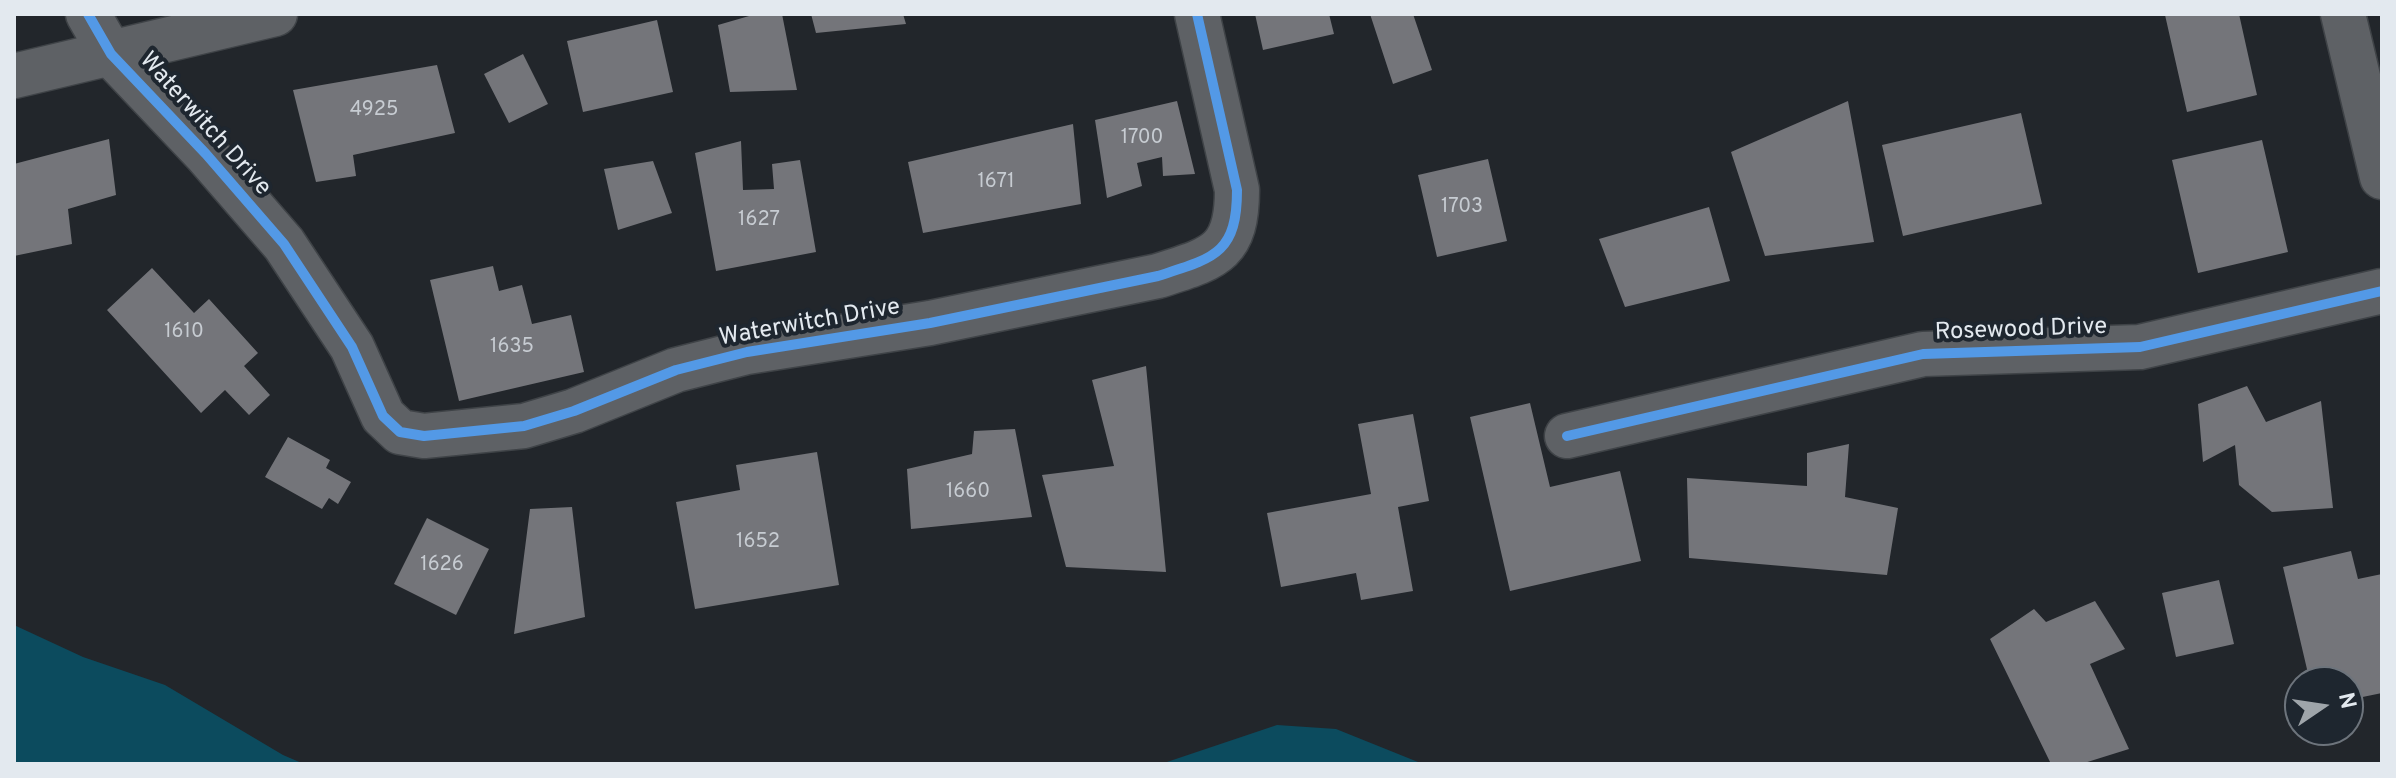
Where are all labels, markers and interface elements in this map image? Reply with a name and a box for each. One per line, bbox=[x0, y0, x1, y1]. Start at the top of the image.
street label: Waterwitch Drive bbox=[132, 47, 276, 203]
house number: 4925 bbox=[350, 99, 398, 123]
house number: 1700 bbox=[1121, 127, 1163, 151]
house number: 1671 bbox=[977, 171, 1015, 195]
house number: 1703 bbox=[1441, 196, 1483, 220]
house number: 1627 bbox=[738, 209, 780, 233]
street label: Waterwitch Drive bbox=[717, 294, 903, 354]
street label: Rosewood Drive bbox=[1934, 314, 2108, 348]
house number: 1610 bbox=[164, 321, 204, 345]
house number: 1635 bbox=[490, 336, 534, 360]
house number: 1660 bbox=[946, 481, 990, 505]
house number: 1652 bbox=[736, 531, 780, 555]
house number: 1626 bbox=[420, 554, 464, 578]
north arrow bbox=[2284, 666, 2364, 746]
text: N bbox=[2331, 690, 2361, 712]

